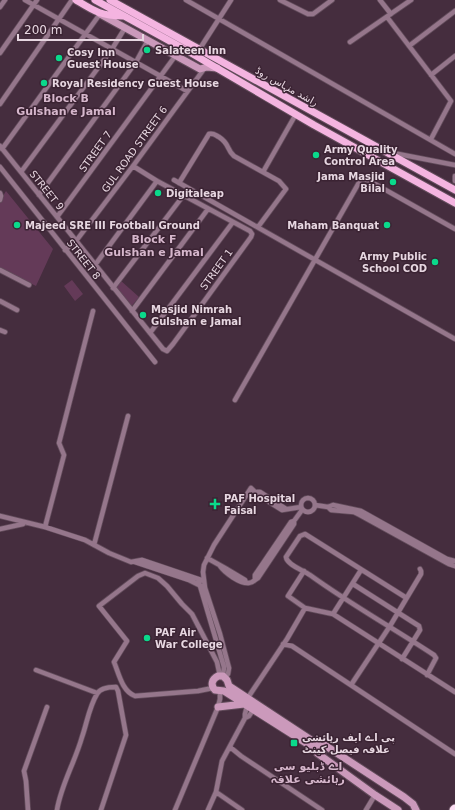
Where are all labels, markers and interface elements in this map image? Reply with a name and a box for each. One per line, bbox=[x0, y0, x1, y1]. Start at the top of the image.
scale bar bbox=[18, 16, 143, 42]
text: 200 m bbox=[24, 23, 62, 37]
marker: Salateen Inn bbox=[142, 45, 152, 55]
place label: Salateen Inn bbox=[155, 45, 226, 56]
place label: Cosy Inn Guest House bbox=[67, 47, 139, 70]
marker: Cosy Inn Guest House bbox=[54, 53, 64, 63]
street label: راشد منہاس روڈ bbox=[253, 65, 320, 109]
marker: Royal Residency Guest House bbox=[39, 78, 49, 88]
place label: Royal Residency Guest House bbox=[52, 78, 219, 89]
district label: Block B Gulshan e Jamal bbox=[16, 92, 116, 118]
street label: GUL ROAD STREET 6 bbox=[99, 104, 169, 195]
street label: STREET 7 bbox=[77, 129, 114, 174]
place label: Army Quality Control Area bbox=[324, 144, 398, 167]
marker: Army Quality Control Area bbox=[311, 150, 321, 160]
street label: STREET 9 bbox=[27, 168, 66, 212]
place label: Jama Masjid Bilal bbox=[316, 171, 385, 194]
marker: Jama Masjid Bilal bbox=[388, 177, 398, 187]
marker: Digitaleap bbox=[153, 188, 163, 198]
place label: Digitaleap bbox=[166, 188, 224, 199]
marker: Majeed SRE III Football Ground bbox=[12, 220, 22, 230]
place label: Majeed SRE III Football Ground bbox=[25, 220, 200, 231]
place label: Maham Banquat bbox=[287, 220, 379, 231]
marker: Maham Banquat bbox=[382, 220, 392, 230]
district label: Block F Gulshan e Jamal bbox=[104, 233, 204, 259]
street label: STREET 8 bbox=[65, 237, 103, 281]
street label: STREET 1 bbox=[198, 247, 235, 292]
place label: Army Public School COD bbox=[360, 251, 427, 274]
marker: Army Public School COD bbox=[430, 257, 440, 267]
place label: Masjid Nimrah Gulshan e Jamal bbox=[151, 304, 242, 327]
marker: Masjid Nimrah Gulshan e Jamal bbox=[138, 310, 148, 320]
place label: PAF Hospital Faisal bbox=[224, 493, 295, 516]
marker: PAF Hospital Faisal bbox=[209, 498, 221, 510]
place label: PAF Air War College bbox=[155, 627, 223, 650]
marker: PAF Air War College bbox=[142, 633, 152, 643]
place label: پی اے ایف رہائشی علاقہ فیصل کینٹ bbox=[302, 732, 395, 755]
marker: پی اے ایف رہائشی علاقہ فیصل کینٹ bbox=[289, 738, 299, 748]
district label: اے ڈبلیو سی رہائشی علاقہ bbox=[271, 760, 345, 786]

